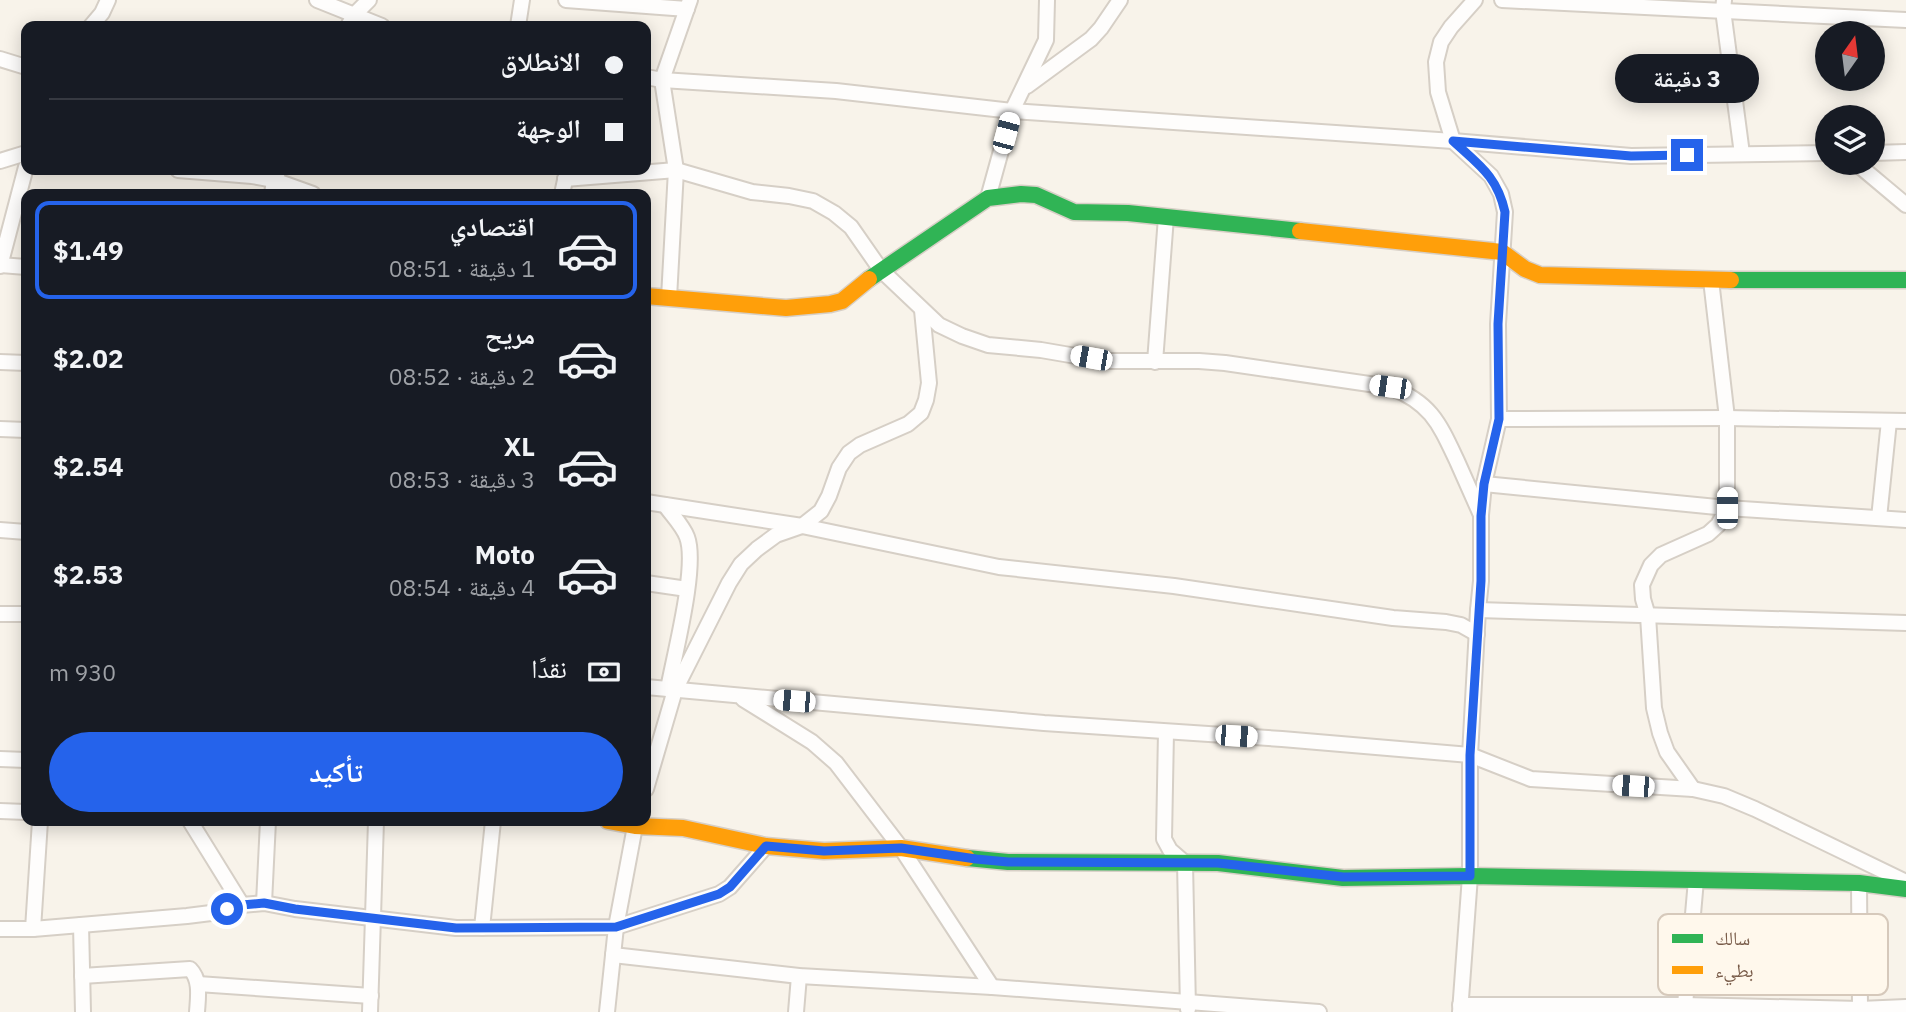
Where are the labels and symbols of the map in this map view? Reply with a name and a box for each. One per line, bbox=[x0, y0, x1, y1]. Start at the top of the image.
north arrow bbox=[1815, 21, 1885, 91]
callout: 3 دقيقة bbox=[1615, 54, 1759, 102]
car bbox=[991, 110, 1022, 156]
route end bbox=[1671, 139, 1703, 171]
car bbox=[1069, 344, 1114, 372]
car bbox=[1368, 374, 1413, 400]
car bbox=[1717, 487, 1738, 529]
car bbox=[773, 689, 816, 713]
car bbox=[1215, 724, 1258, 748]
car bbox=[1612, 774, 1655, 798]
route start bbox=[211, 893, 243, 925]
legend bbox=[1658, 914, 1888, 995]
text: سالك bbox=[1715, 926, 1750, 950]
text: بطيء bbox=[1715, 958, 1754, 986]

